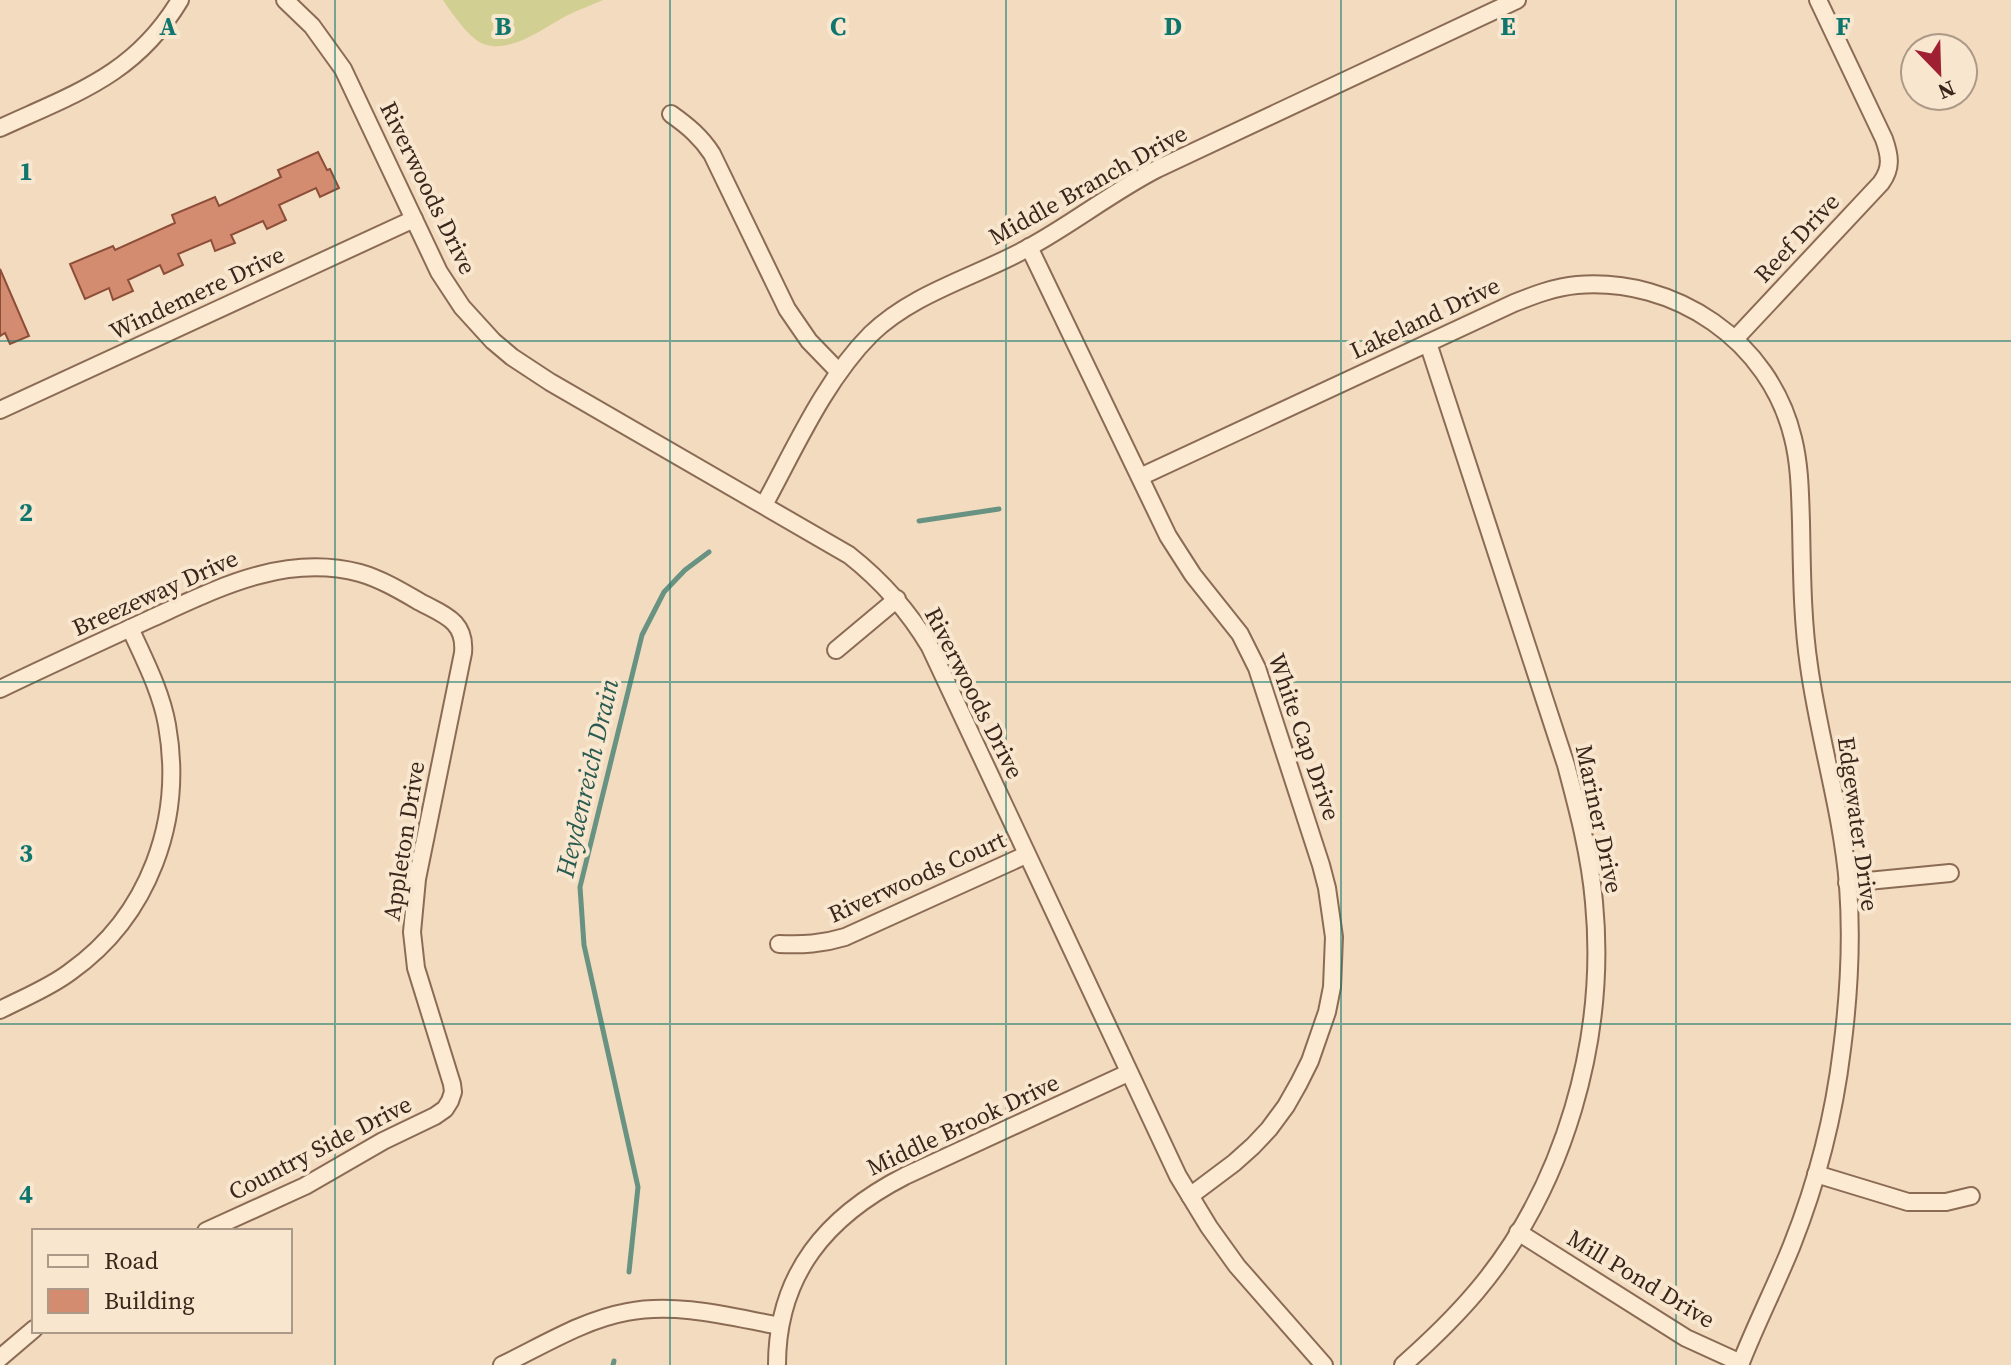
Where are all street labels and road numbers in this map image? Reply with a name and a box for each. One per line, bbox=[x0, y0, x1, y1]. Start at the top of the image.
street label: Riverwoods Drive bbox=[372, 96, 485, 280]
street label: Middle Branch Drive bbox=[983, 116, 1193, 253]
street label: Reef Drive bbox=[1747, 186, 1847, 290]
street label: Windemere Drive bbox=[104, 238, 290, 348]
street label: Lakeland Drive bbox=[1344, 268, 1505, 367]
street label: Breezeway Drive bbox=[67, 541, 243, 644]
street label: Riverwoods Drive bbox=[917, 601, 1032, 784]
street label: White Cap Drive bbox=[1260, 649, 1348, 825]
street label: Edgewater Drive bbox=[1830, 735, 1887, 913]
street label: Mariner Drive bbox=[1568, 742, 1631, 896]
street label: Appleton Drive bbox=[375, 759, 432, 923]
street label: Riverwoods Court bbox=[823, 823, 1011, 930]
street label: Middle Brook Drive bbox=[861, 1065, 1064, 1184]
street label: Country Side Drive bbox=[223, 1087, 417, 1208]
street label: Mill Pond Drive bbox=[1561, 1221, 1721, 1336]

